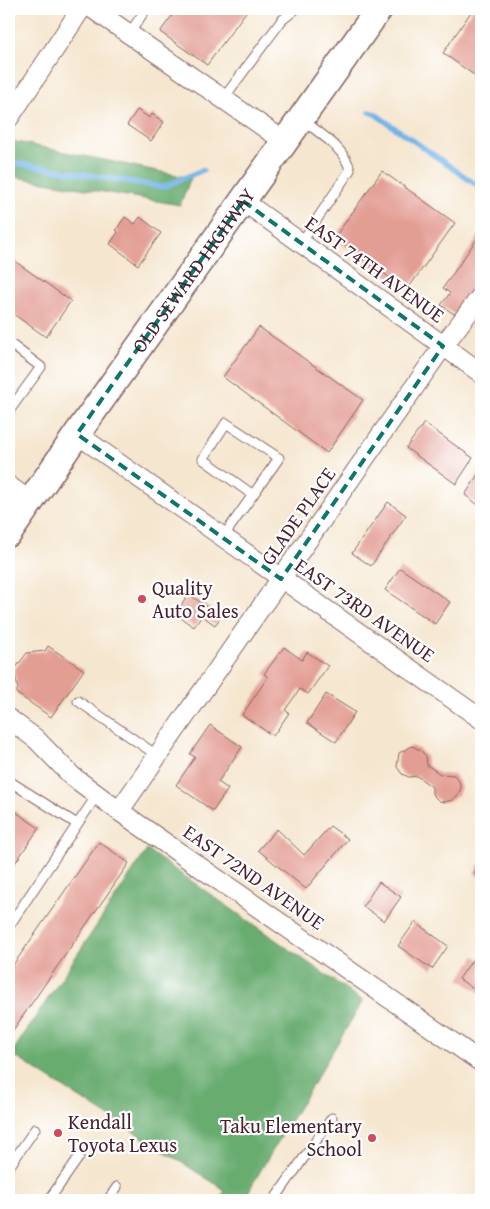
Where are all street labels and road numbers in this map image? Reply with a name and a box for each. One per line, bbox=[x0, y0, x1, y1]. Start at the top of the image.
street label: OLD SEWARD HIGHWAY bbox=[124, 182, 262, 358]
street label: EAST 74TH AVENUE bbox=[300, 208, 451, 329]
street label: GLADE PLACE bbox=[253, 461, 342, 571]
street label: EAST 73RD AVENUE bbox=[289, 550, 441, 669]
street label: EAST 72ND AVENUE bbox=[178, 817, 331, 936]

